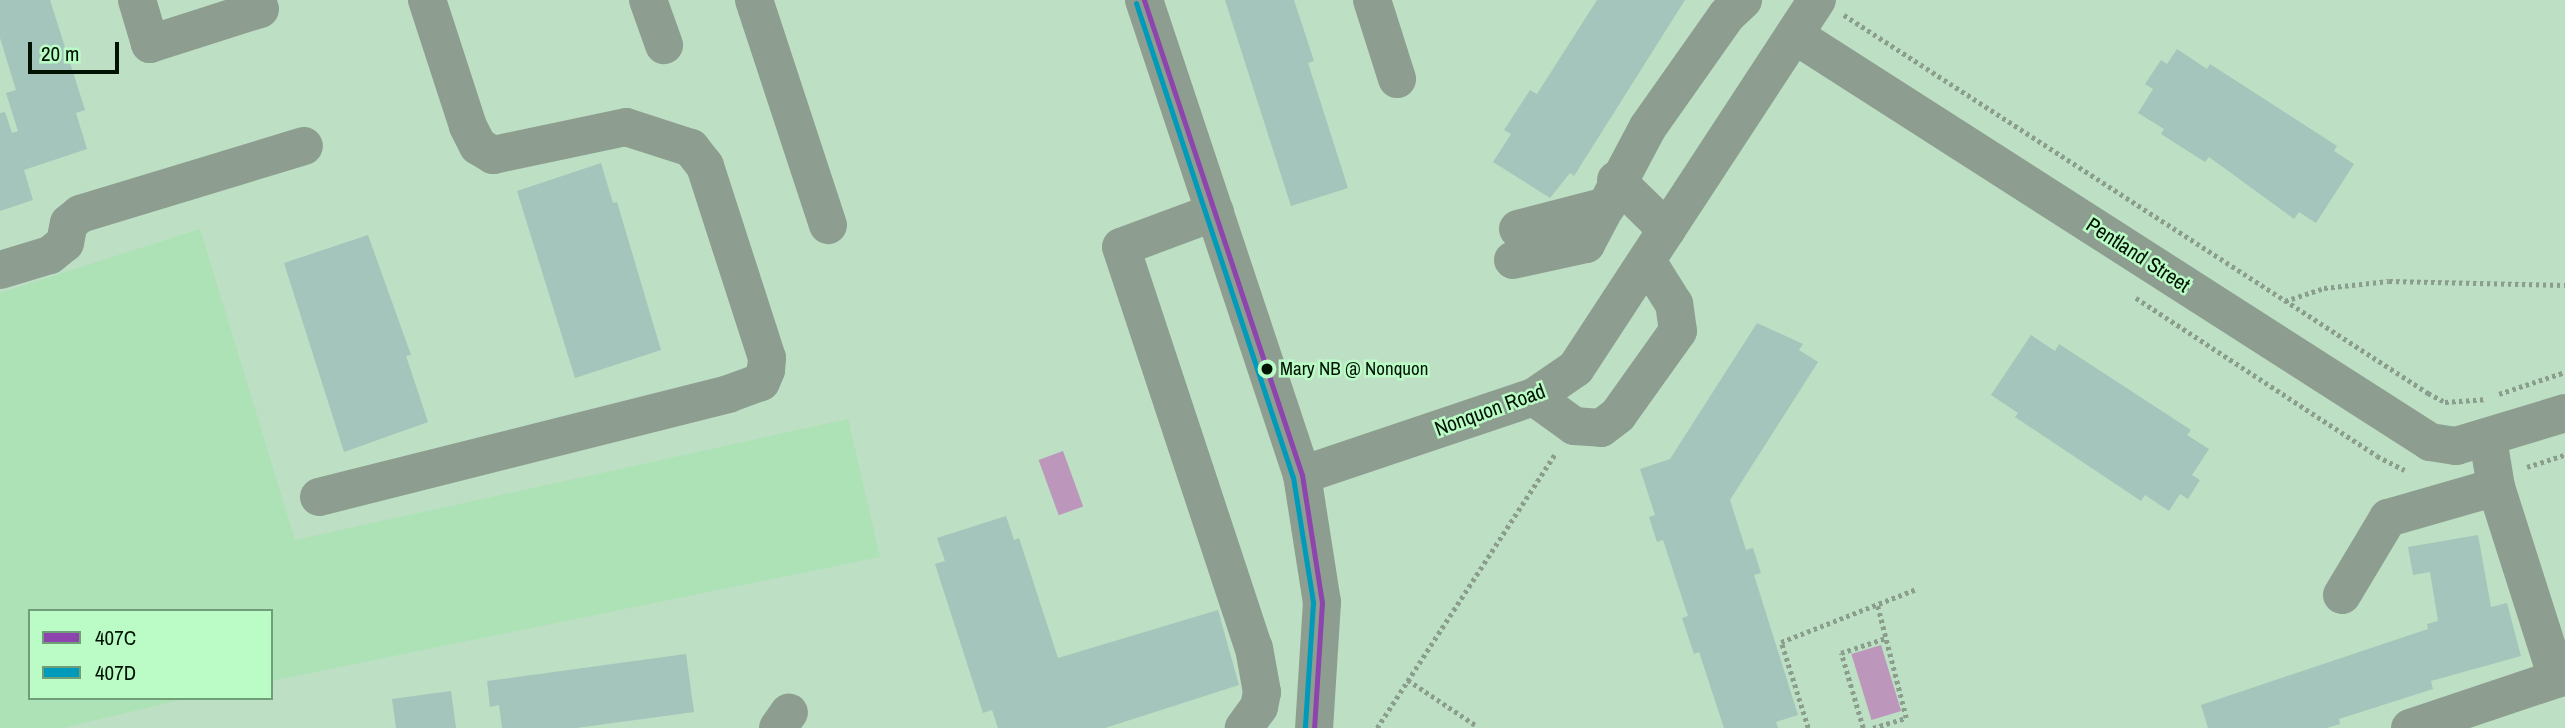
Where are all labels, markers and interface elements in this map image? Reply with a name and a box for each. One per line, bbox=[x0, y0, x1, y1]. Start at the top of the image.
scale bar bbox=[32, 28, 122, 72]
text: 20 m bbox=[41, 39, 79, 68]
street label: Pentland Street bbox=[2081, 212, 2195, 298]
place label: Mary NB @ Nonquon bbox=[1280, 358, 1428, 380]
marker: Mary NB @ Nonquon bbox=[1260, 362, 1274, 376]
street label: Nonquon Road bbox=[1431, 378, 1549, 442]
legend bbox=[28, 609, 273, 700]
text: 407C bbox=[95, 623, 136, 652]
text: 407D bbox=[95, 658, 136, 687]

